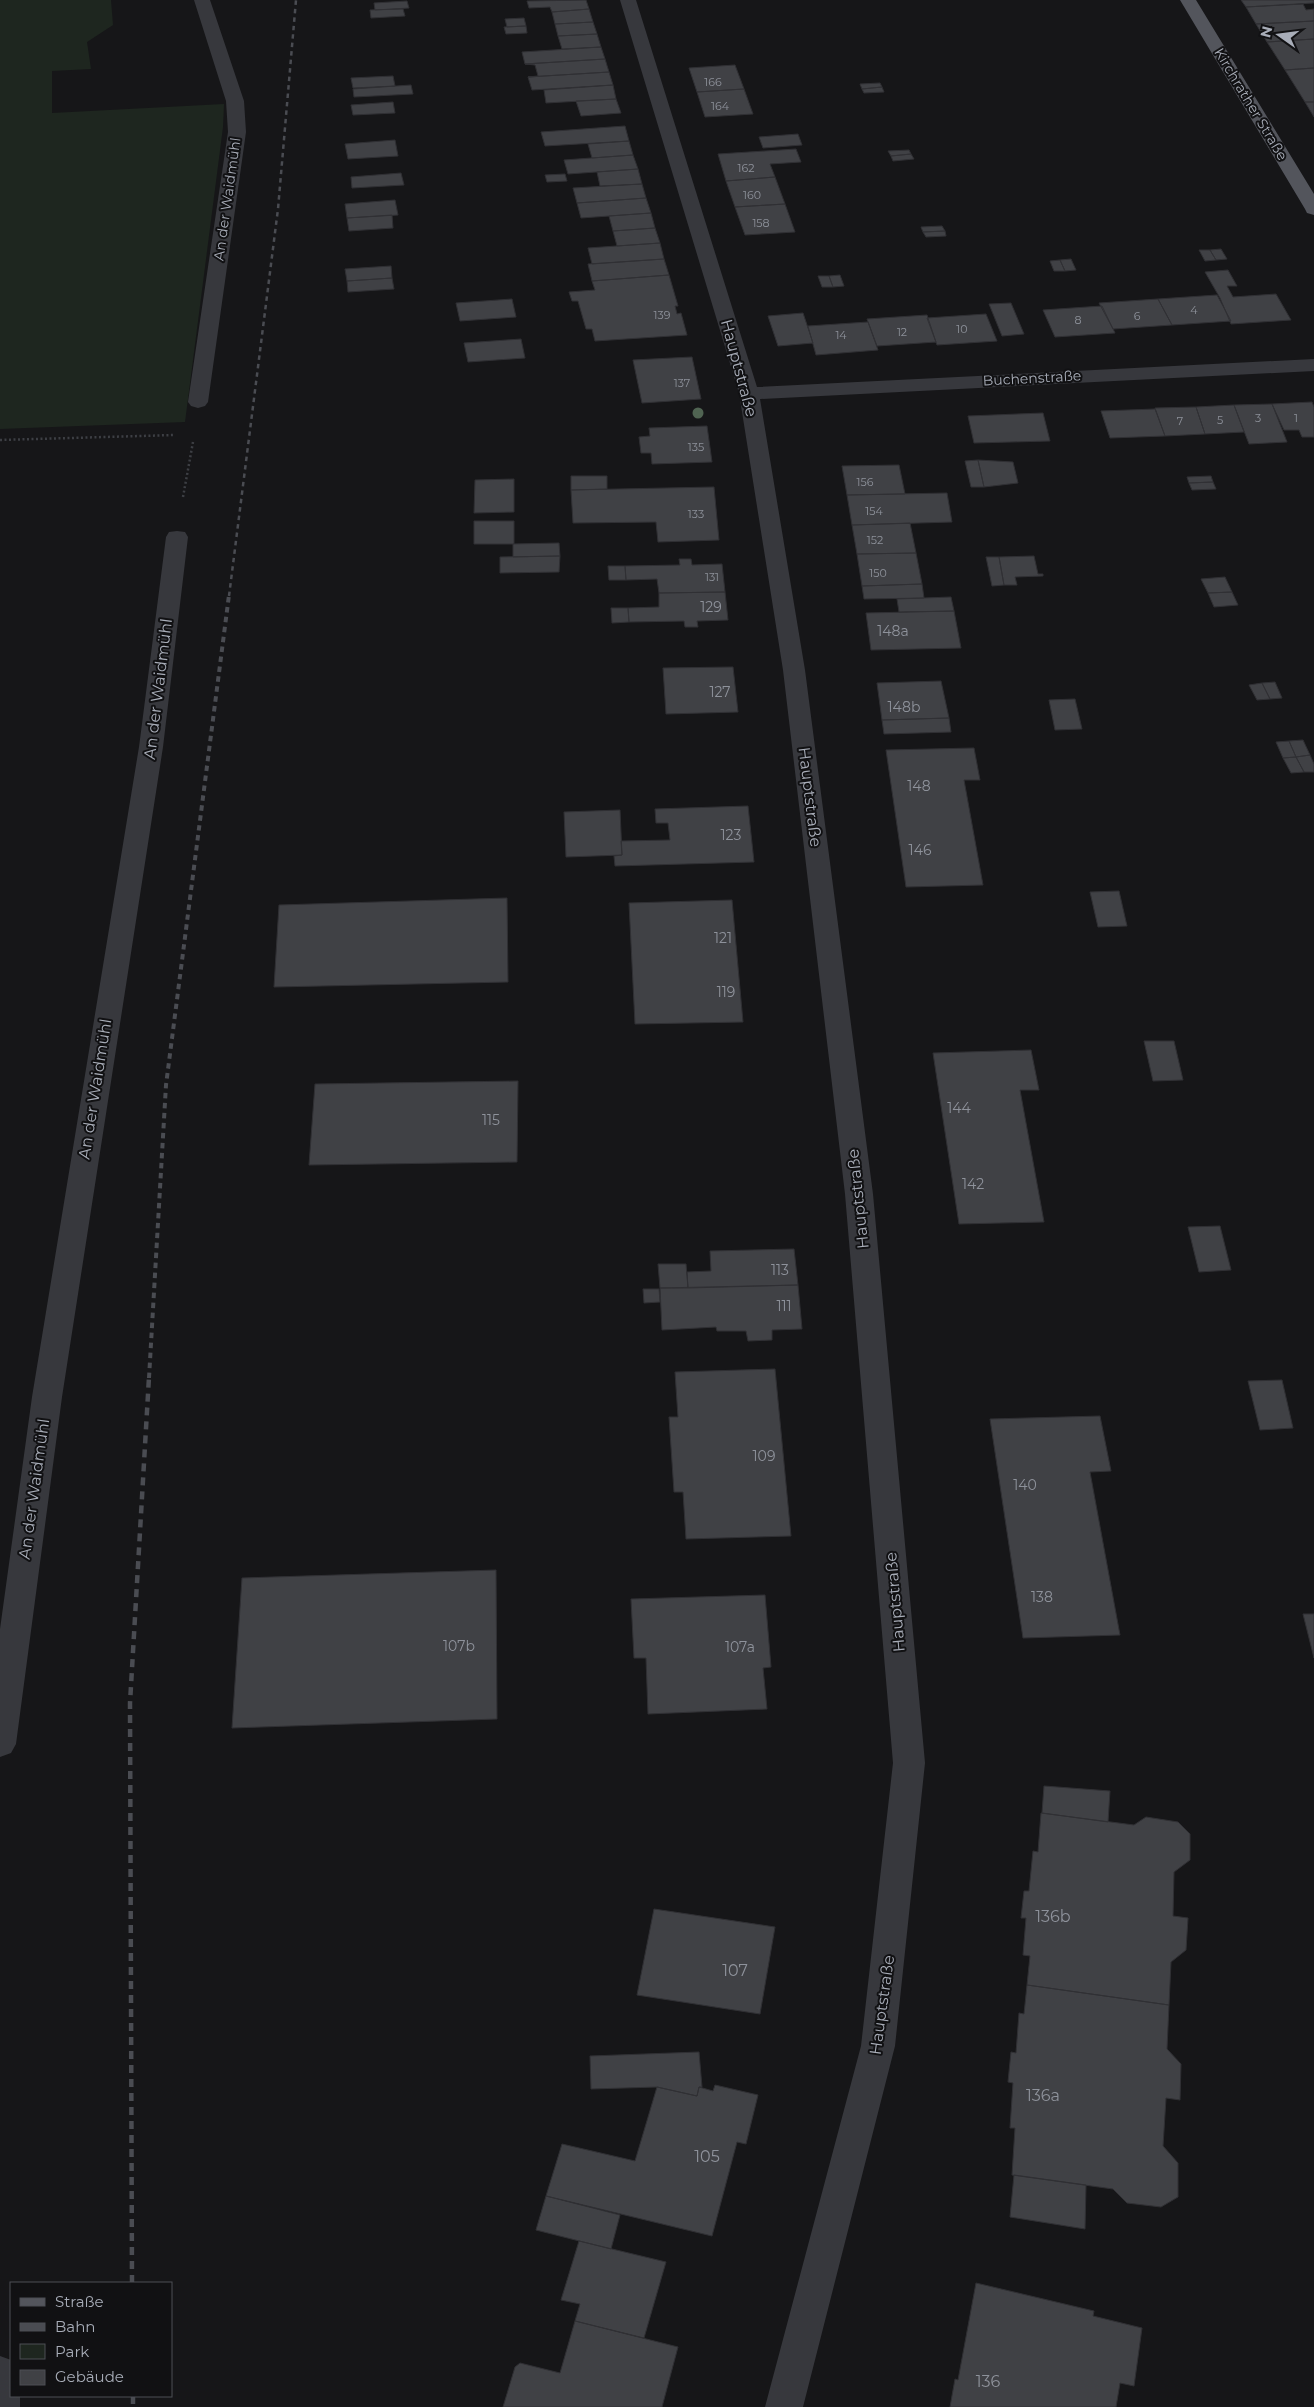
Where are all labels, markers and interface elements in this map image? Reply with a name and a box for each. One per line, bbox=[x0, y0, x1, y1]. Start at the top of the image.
north arrow bbox=[1254, 10, 1304, 60]
text: N bbox=[1256, 24, 1276, 40]
street label: Kirchrather Straße bbox=[1210, 45, 1292, 163]
house number: 166 bbox=[704, 75, 722, 89]
house number: 164 bbox=[711, 99, 730, 113]
street label: An der Waidmühl bbox=[209, 136, 245, 262]
house number: 162 bbox=[738, 161, 754, 175]
house number: 160 bbox=[743, 188, 761, 202]
house number: 158 bbox=[752, 216, 770, 230]
house number: 4 bbox=[1190, 303, 1198, 317]
house number: 139 bbox=[654, 308, 671, 322]
house number: 6 bbox=[1134, 309, 1141, 323]
house number: 8 bbox=[1074, 313, 1082, 327]
street label: Hauptstraße bbox=[717, 317, 761, 419]
house number: 10 bbox=[956, 322, 968, 336]
house number: 12 bbox=[897, 325, 907, 339]
house number: 14 bbox=[835, 328, 847, 342]
street label: Buchenstraße bbox=[982, 366, 1082, 390]
house number: 137 bbox=[674, 376, 690, 390]
house number: 3 bbox=[1255, 411, 1261, 425]
house number: 1 bbox=[1294, 411, 1298, 425]
house number: 5 bbox=[1217, 413, 1223, 427]
house number: 7 bbox=[1177, 414, 1183, 428]
house number: 135 bbox=[688, 440, 704, 454]
house number: 156 bbox=[857, 475, 874, 489]
house number: 154 bbox=[865, 504, 883, 518]
house number: 133 bbox=[688, 507, 704, 521]
house number: 152 bbox=[867, 533, 883, 547]
house number: 150 bbox=[869, 566, 887, 580]
house number: 131 bbox=[705, 570, 719, 584]
house number: 129 bbox=[700, 598, 722, 616]
street label: An der Waidmühl bbox=[140, 617, 176, 761]
house number: 148a bbox=[877, 622, 909, 640]
house number: 127 bbox=[709, 683, 731, 701]
house number: 148b bbox=[888, 698, 920, 716]
street label: Hauptstraße bbox=[794, 746, 826, 848]
house number: 148 bbox=[907, 777, 931, 795]
house number: 123 bbox=[721, 826, 742, 844]
house number: 146 bbox=[909, 841, 932, 859]
house number: 121 bbox=[714, 929, 732, 947]
house number: 119 bbox=[717, 983, 735, 1001]
street label: An der Waidmühl bbox=[75, 1017, 115, 1161]
house number: 144 bbox=[947, 1099, 972, 1117]
house number: 115 bbox=[482, 1111, 500, 1129]
street label: Hauptstraße bbox=[843, 1148, 873, 1250]
house number: 142 bbox=[962, 1175, 984, 1193]
house number: 113 bbox=[771, 1261, 789, 1279]
house number: 111 bbox=[776, 1297, 792, 1315]
street label: An der Waidmühl bbox=[15, 1417, 53, 1561]
house number: 109 bbox=[753, 1447, 775, 1465]
house number: 140 bbox=[1013, 1476, 1037, 1494]
street label: Hauptstraße bbox=[881, 1551, 909, 1653]
house number: 138 bbox=[1031, 1588, 1053, 1606]
house number: 107b bbox=[443, 1637, 475, 1655]
house number: 107a bbox=[725, 1638, 755, 1656]
house number: 136b bbox=[1035, 1907, 1071, 1926]
street label: Hauptstraße bbox=[866, 1954, 898, 2056]
house number: 107 bbox=[722, 1961, 748, 1980]
house number: 136a bbox=[1026, 2086, 1060, 2105]
house number: 105 bbox=[694, 2147, 720, 2166]
legend bbox=[10, 2282, 172, 2397]
text: Straße bbox=[55, 2292, 104, 2311]
text: Bahn bbox=[55, 2317, 95, 2336]
text: Park bbox=[55, 2342, 89, 2361]
text: Gebäude bbox=[55, 2367, 124, 2386]
house number: 136 bbox=[976, 2372, 1001, 2391]

